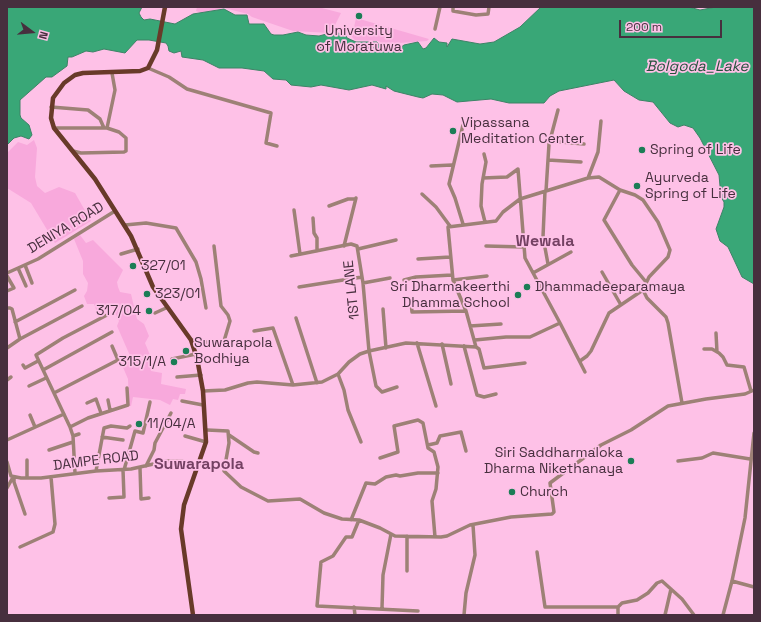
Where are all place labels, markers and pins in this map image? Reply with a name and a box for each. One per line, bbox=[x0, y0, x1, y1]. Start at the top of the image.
marker: University of Moratuwa bbox=[354, 11, 364, 21]
place label: University of Moratuwa bbox=[316, 23, 402, 56]
place label: Vipassana Meditation Center bbox=[461, 115, 584, 148]
marker: Vipassana Meditation Center bbox=[448, 126, 458, 136]
place label: Spring of Life bbox=[650, 142, 741, 158]
marker: Spring of Life bbox=[637, 145, 647, 155]
place label: Ayurveda Spring of Life bbox=[645, 170, 736, 202]
marker: Ayurveda Spring of Life bbox=[632, 181, 642, 191]
place label: 327/01 bbox=[141, 258, 186, 274]
marker: 327/01 bbox=[128, 261, 138, 271]
place label: Sri Dharmakeerthi Dhamma School bbox=[390, 279, 510, 312]
place label: Dhammadeeparamaya bbox=[535, 279, 685, 295]
marker: Dhammadeeparamaya bbox=[522, 282, 532, 292]
place label: 323/01 bbox=[155, 286, 200, 302]
marker: 323/01 bbox=[142, 289, 152, 299]
marker: Sri Dharmakeerthi Dhamma School bbox=[513, 290, 523, 300]
place label: 317/04 bbox=[96, 303, 141, 319]
marker: 317/04 bbox=[144, 306, 154, 316]
place label: Suwarapola Bodhiya bbox=[194, 335, 273, 368]
marker: Suwarapola Bodhiya bbox=[181, 346, 191, 356]
place label: 315/1/A bbox=[119, 354, 166, 370]
marker: 315/1/A bbox=[169, 357, 179, 367]
place label: 11/04/A bbox=[147, 416, 195, 432]
marker: 11/04/A bbox=[134, 419, 144, 429]
place label: Siri Saddharmaloka Dharma Nikethanaya bbox=[484, 445, 623, 478]
marker: Siri Saddharmaloka Dharma Nikethanaya bbox=[626, 456, 636, 466]
place label: Church bbox=[520, 484, 568, 500]
marker: Church bbox=[507, 487, 517, 497]

